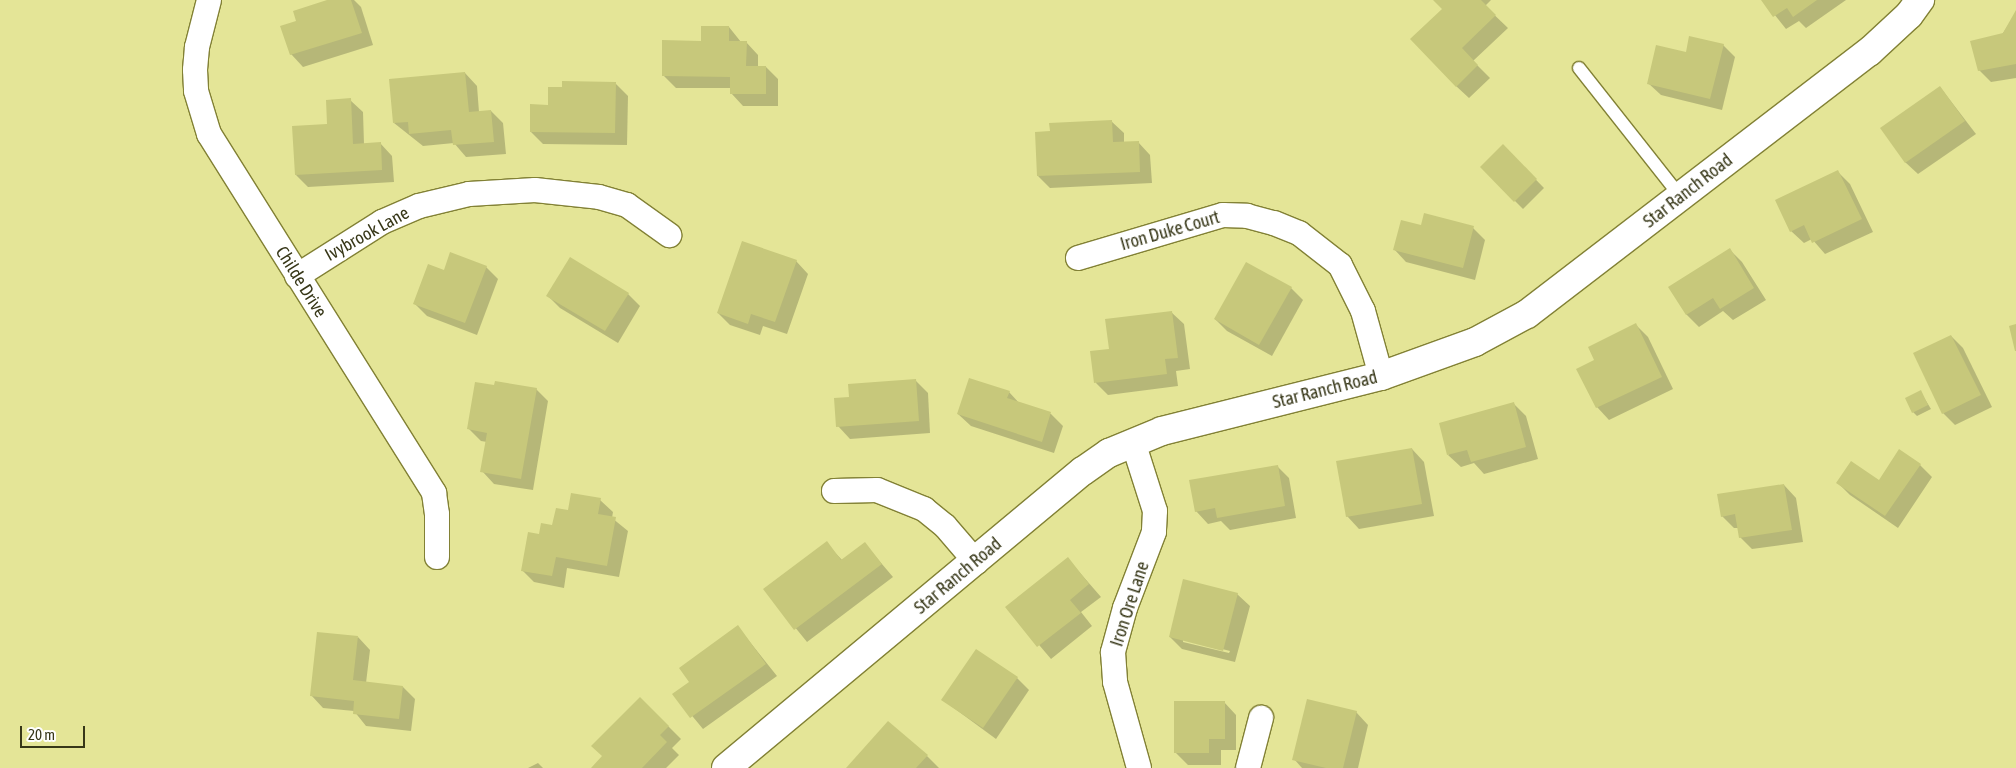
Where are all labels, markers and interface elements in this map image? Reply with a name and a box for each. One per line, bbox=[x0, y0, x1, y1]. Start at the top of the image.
street label: Star Ranch Road bbox=[1639, 149, 1737, 233]
street label: Ivybrook Lane bbox=[321, 202, 413, 266]
street label: Iron Duke Court bbox=[1118, 207, 1222, 255]
street label: Childe Drive bbox=[271, 242, 331, 322]
street label: Star Ranch Road bbox=[1270, 367, 1380, 413]
street label: Star Ranch Road bbox=[910, 533, 1006, 619]
street label: Iron Ore Lane bbox=[1106, 559, 1154, 649]
scale bar bbox=[22, 716, 88, 748]
text: 20 m bbox=[28, 726, 55, 743]

